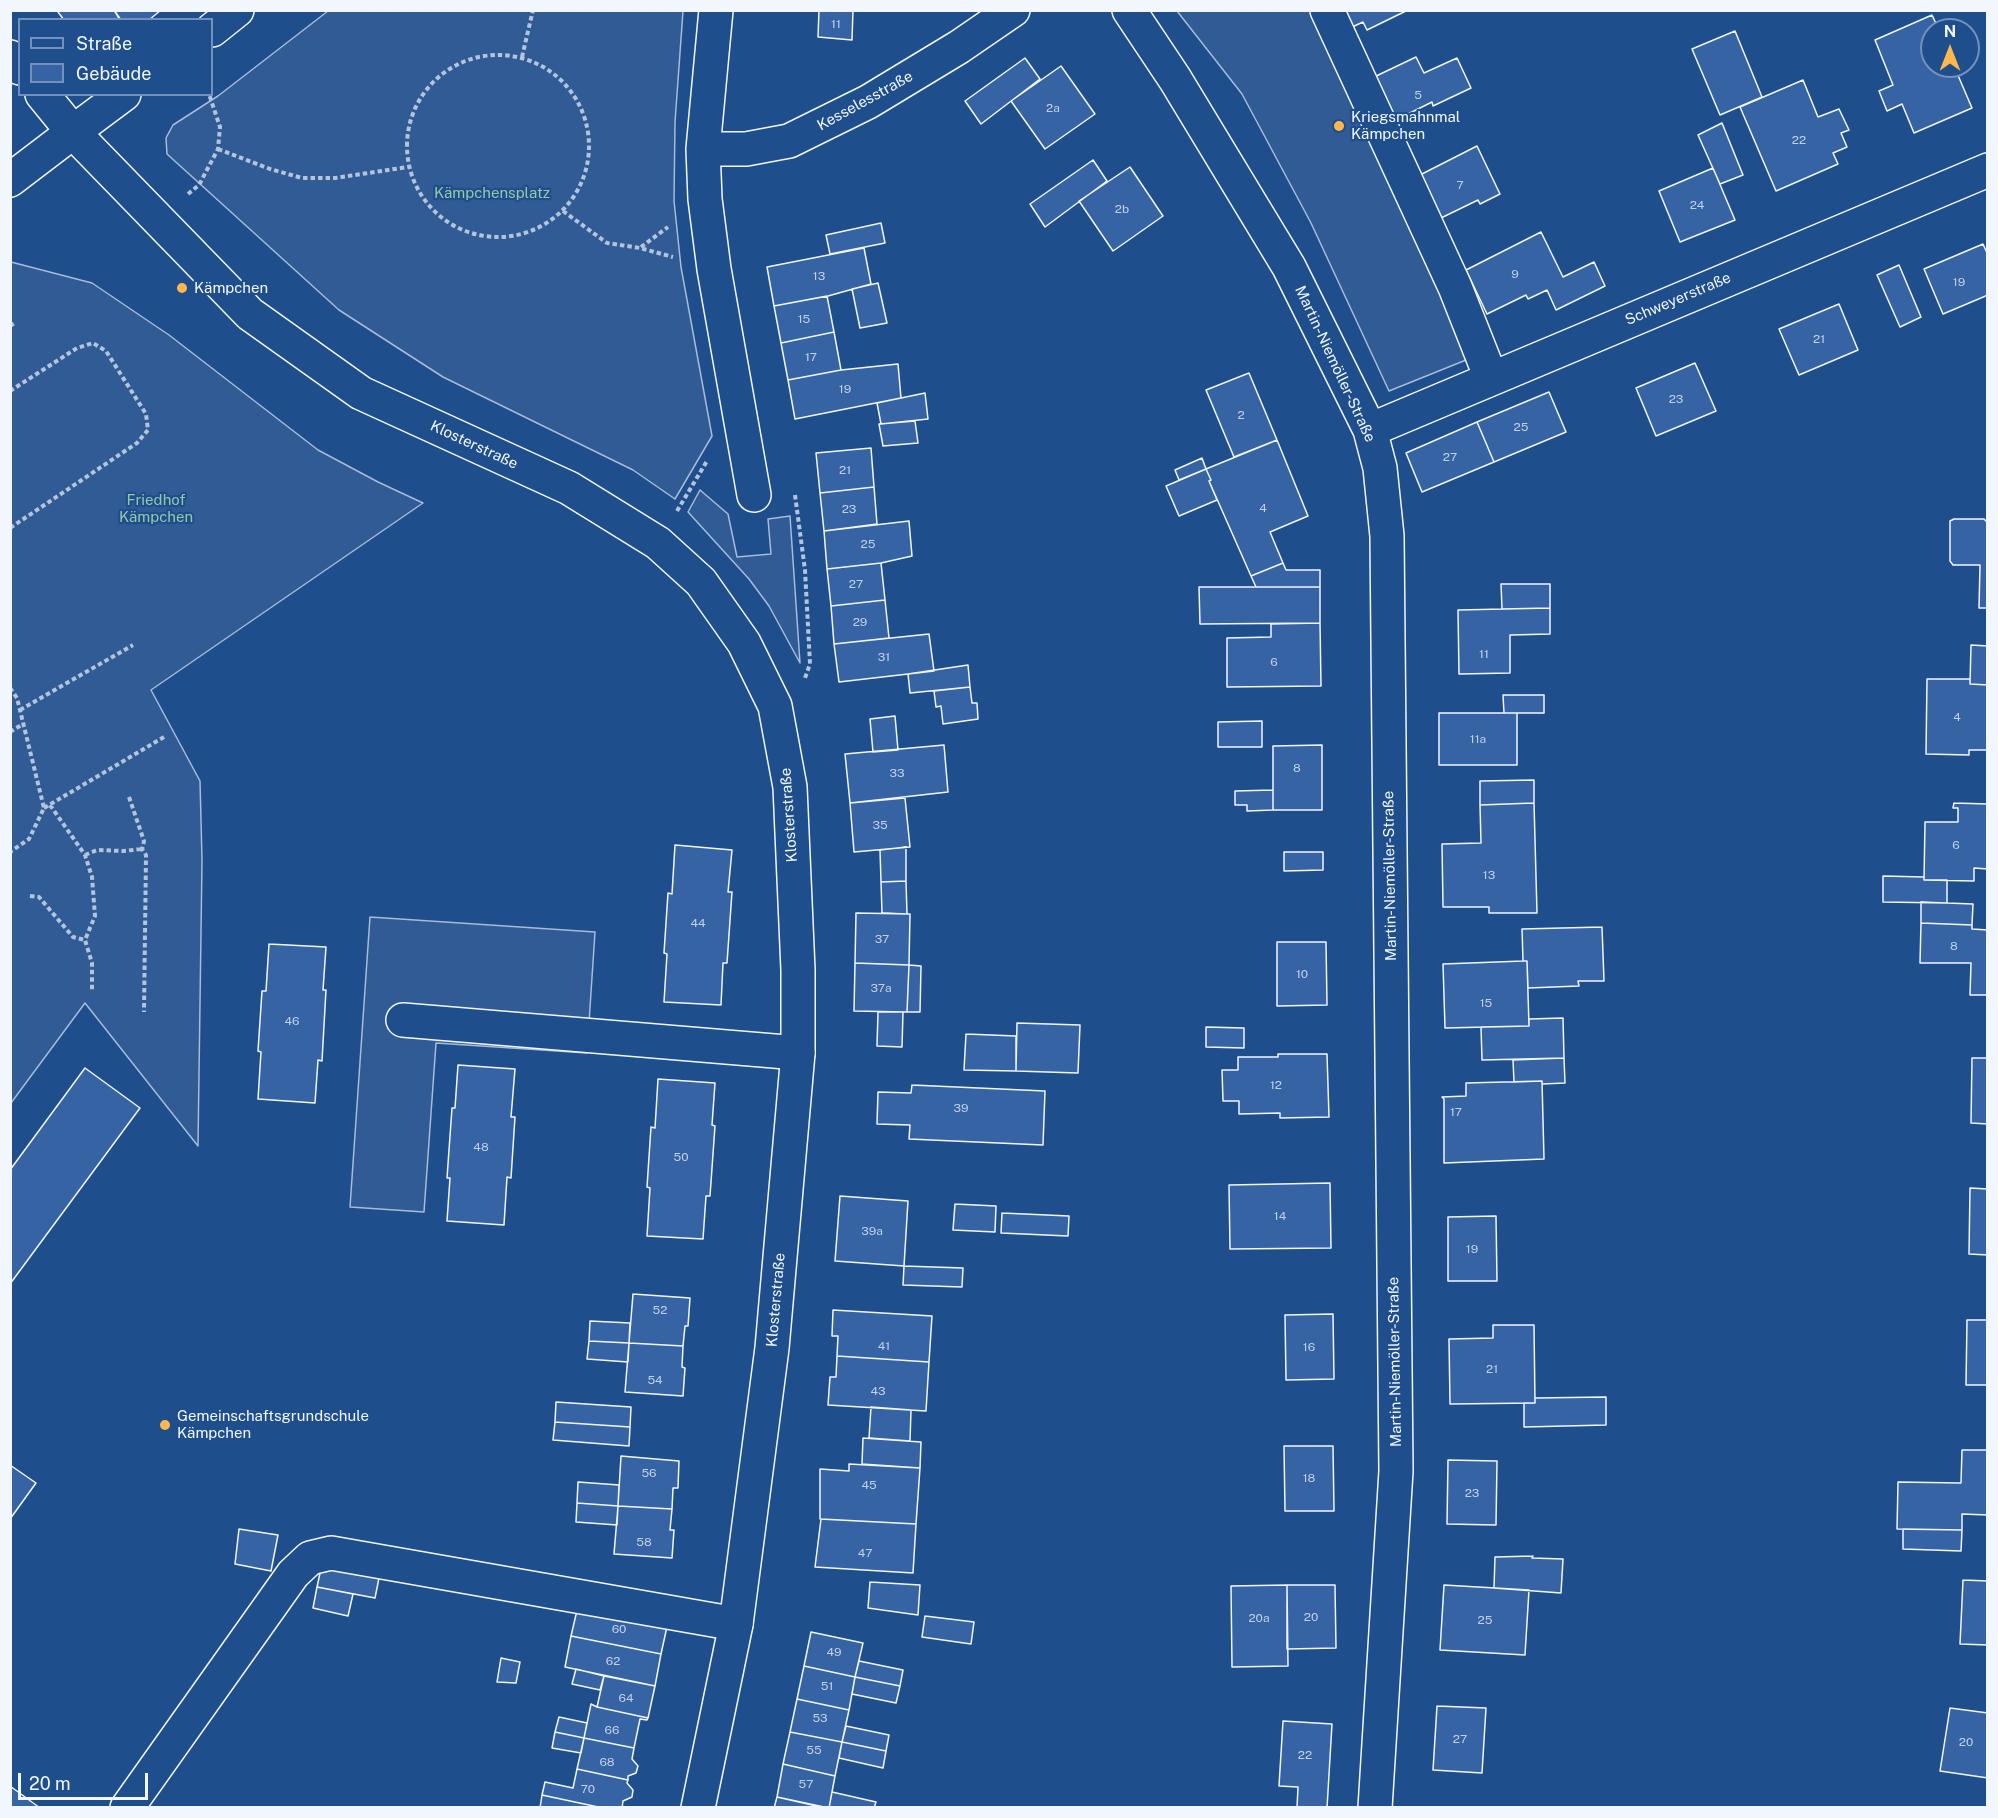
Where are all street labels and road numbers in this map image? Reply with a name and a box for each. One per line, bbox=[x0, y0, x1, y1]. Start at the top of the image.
street label: Kesselesstraße bbox=[814, 67, 916, 135]
street label: Schweyerstraße bbox=[1622, 269, 1734, 329]
street label: Martin-Niemöller-Straße bbox=[1291, 283, 1379, 445]
street label: Klosterstraße bbox=[427, 417, 521, 473]
street label: Klosterstraße bbox=[777, 767, 801, 863]
street label: Martin-Niemöller-Straße bbox=[1380, 791, 1400, 961]
street label: Klosterstraße bbox=[763, 1252, 789, 1348]
street label: Martin-Niemöller-Straße bbox=[1385, 1277, 1405, 1447]

